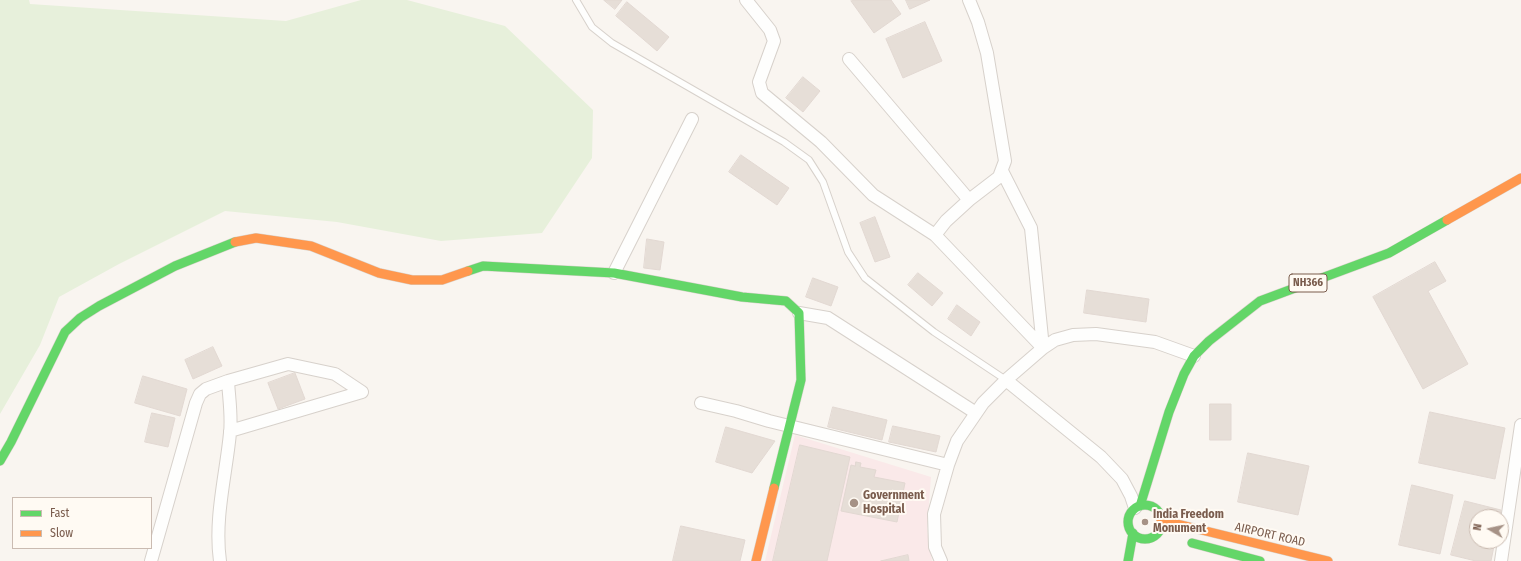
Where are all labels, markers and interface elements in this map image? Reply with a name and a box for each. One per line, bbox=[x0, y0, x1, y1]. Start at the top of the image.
road number: NH366 bbox=[1289, 274, 1327, 292]
place label: Government Hospital bbox=[863, 489, 924, 517]
legend bbox=[12, 497, 152, 549]
marker: Government Hospital bbox=[848, 497, 860, 509]
text: Fast bbox=[50, 506, 69, 520]
place label: India Freedom Monument bbox=[1153, 508, 1224, 536]
north arrow bbox=[1469, 509, 1509, 549]
marker: India Freedom Monument bbox=[1140, 517, 1150, 527]
street label: AIRPORT ROAD bbox=[1233, 520, 1307, 550]
text: N bbox=[1471, 523, 1485, 531]
text: Slow bbox=[50, 526, 73, 540]

